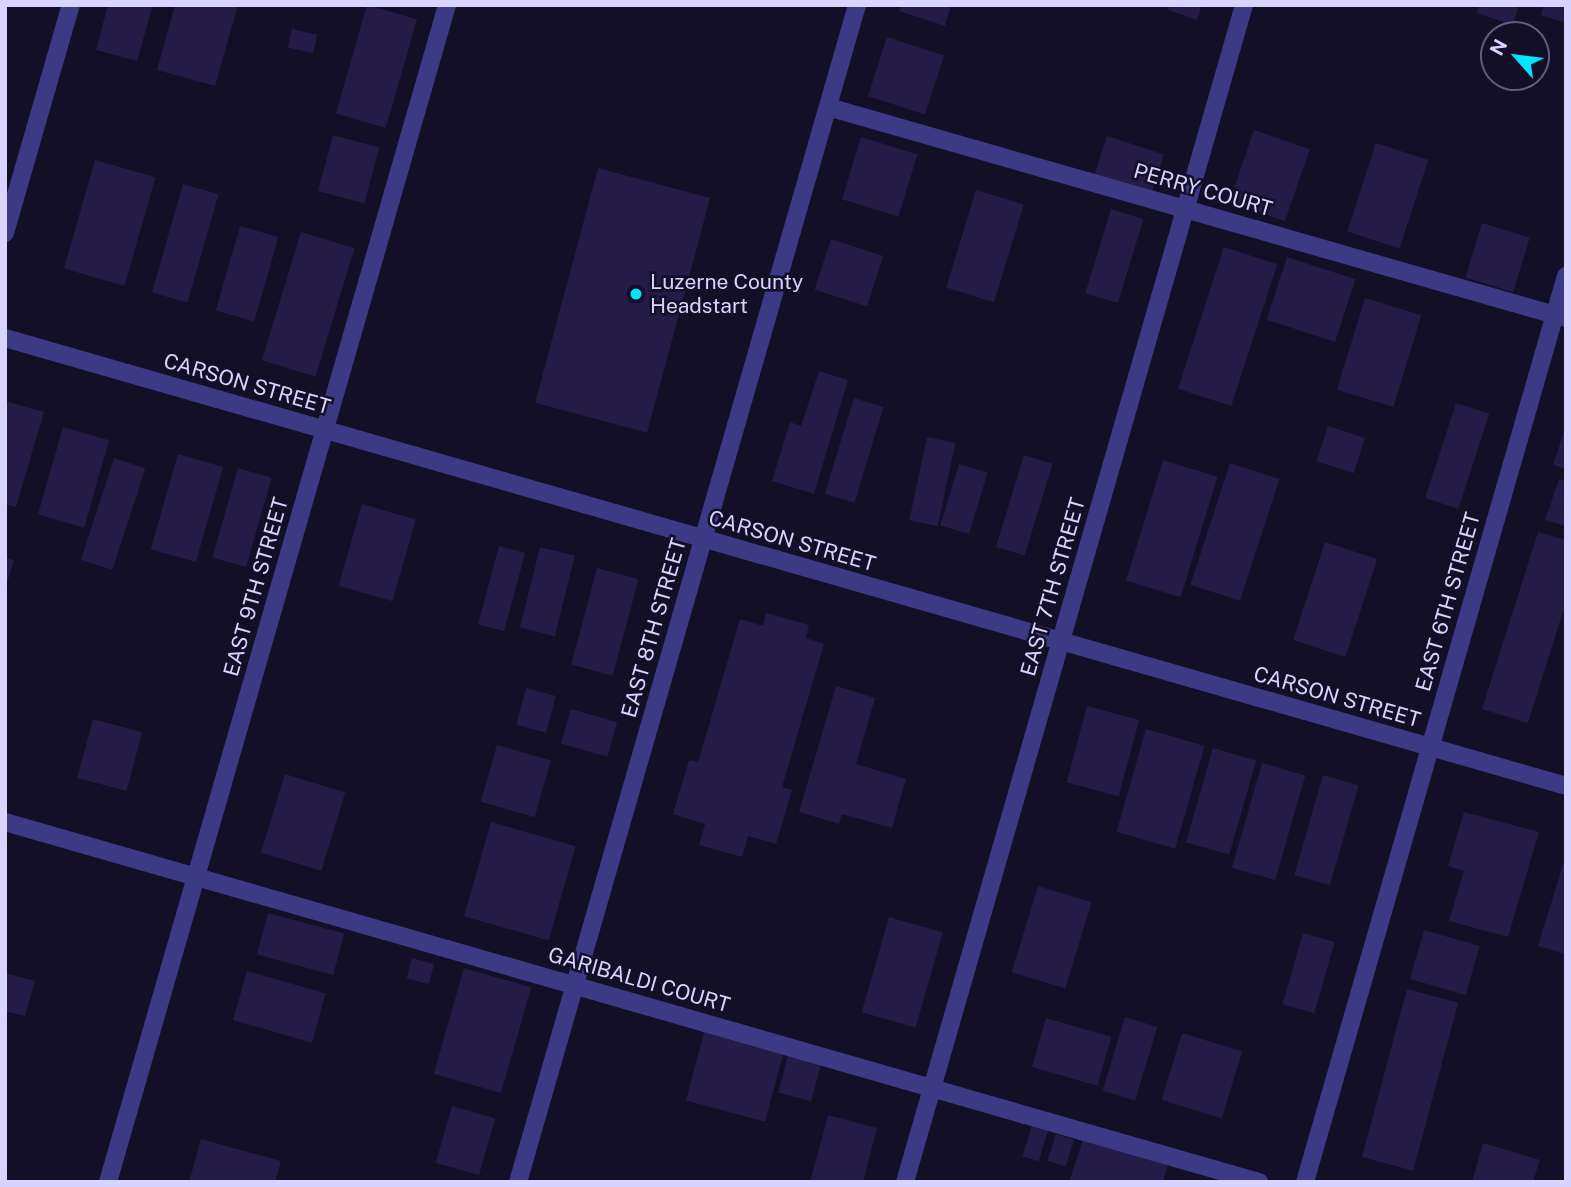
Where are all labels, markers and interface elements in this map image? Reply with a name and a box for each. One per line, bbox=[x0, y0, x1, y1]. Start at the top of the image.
north arrow bbox=[1480, 21, 1550, 91]
text: N bbox=[1485, 35, 1511, 59]
street label: PERRY COURT bbox=[1131, 158, 1275, 222]
place label: Luzerne County Headstart bbox=[650, 269, 803, 319]
marker: Luzerne County Headstart bbox=[628, 286, 644, 302]
street label: CARSON STREET bbox=[161, 348, 333, 420]
street label: EAST 9TH STREET bbox=[218, 495, 294, 679]
street label: EAST 7TH STREET bbox=[1015, 495, 1091, 679]
street label: CARSON STREET bbox=[706, 505, 878, 577]
street label: EAST 6TH STREET bbox=[1410, 510, 1486, 694]
street label: EAST 8TH STREET bbox=[616, 535, 692, 721]
street label: CARSON STREET bbox=[1251, 661, 1423, 733]
street label: GARIBALDI COURT bbox=[545, 942, 733, 1018]

